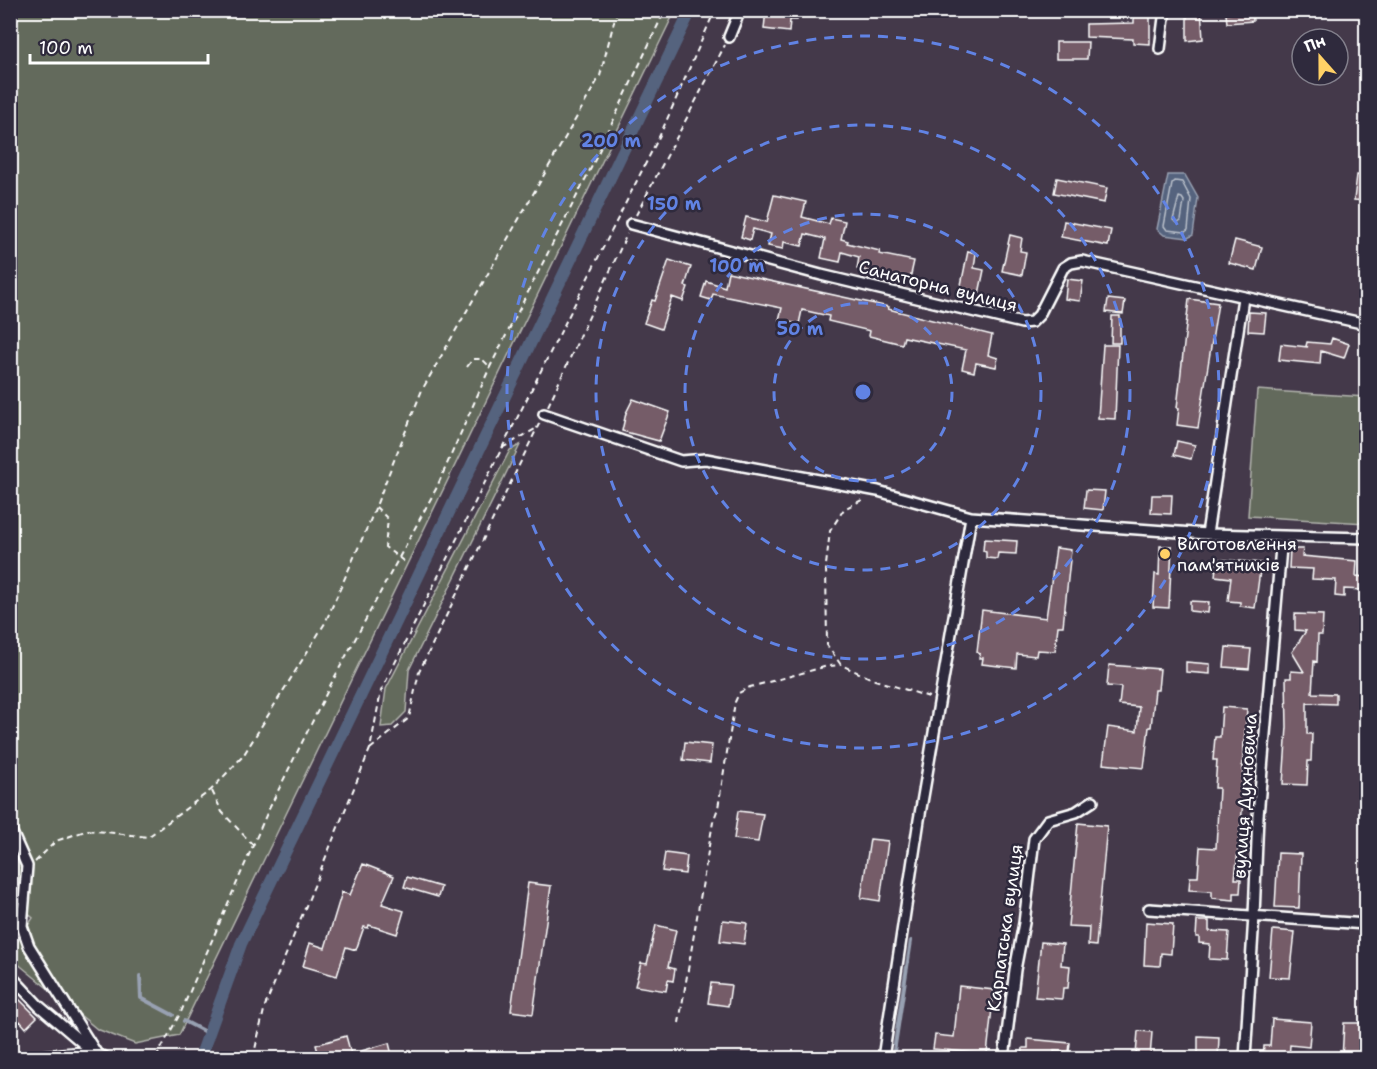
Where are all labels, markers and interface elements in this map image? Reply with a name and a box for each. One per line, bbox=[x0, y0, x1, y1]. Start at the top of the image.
scale bar bbox=[30, 27, 208, 65]
north arrow bbox=[1290, 27, 1350, 87]
text: Пн bbox=[1301, 30, 1328, 57]
text: 100 m bbox=[39, 36, 93, 60]
text: 200 m bbox=[581, 129, 642, 153]
text: 150 m bbox=[647, 192, 702, 216]
text: 100 m bbox=[709, 254, 765, 278]
street label: Санаторна вулиця bbox=[856, 255, 1020, 317]
text: 50 m bbox=[777, 317, 824, 341]
centre of rings bbox=[853, 382, 873, 402]
place label: Виготовлення пам'ятників bbox=[1177, 532, 1297, 577]
marker: Виготовлення пам'ятників bbox=[1158, 547, 1172, 561]
street label: вулиця Духновича bbox=[1227, 713, 1263, 879]
street label: Карпатська вулиця bbox=[981, 843, 1029, 1013]

